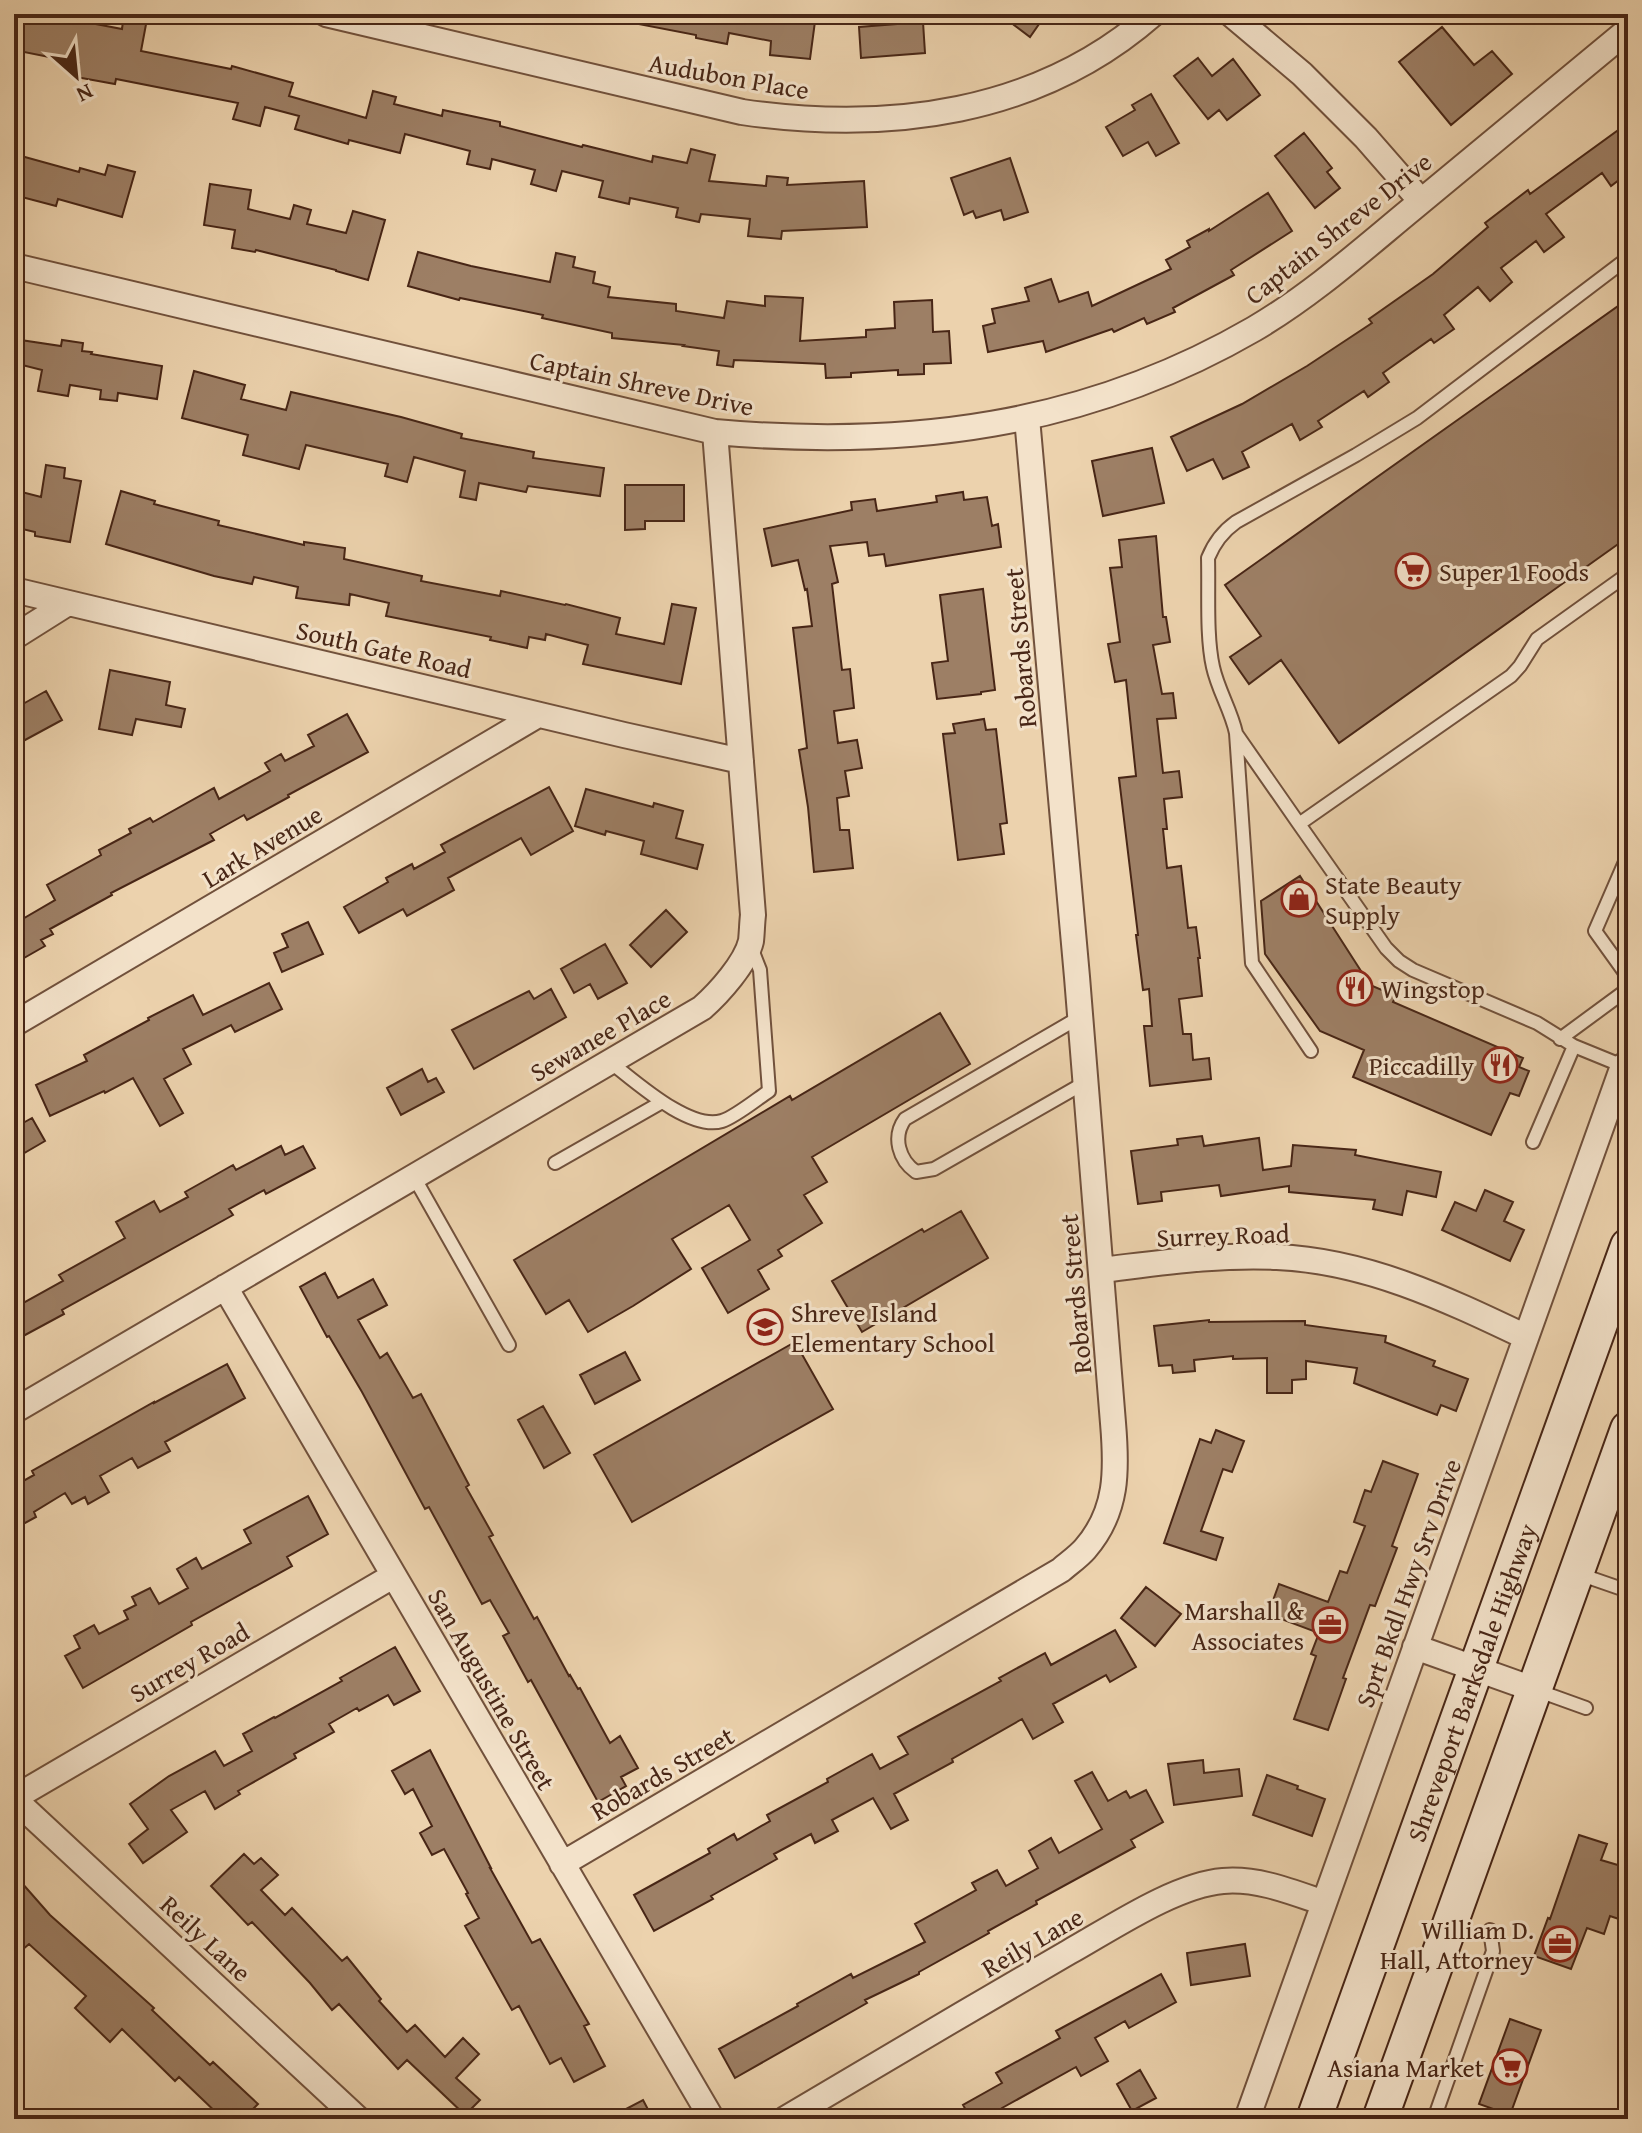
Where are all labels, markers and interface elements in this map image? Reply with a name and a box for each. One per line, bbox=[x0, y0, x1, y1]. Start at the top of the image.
north arrow bbox=[36, 36, 116, 116]
street label: Audubon Place bbox=[646, 43, 812, 109]
text: N bbox=[71, 76, 99, 112]
street label: Captain Shreve Drive bbox=[1236, 142, 1440, 314]
street label: Captain Shreve Drive bbox=[526, 340, 758, 426]
supermarket icon: Super 1 Foods bbox=[1394, 552, 1432, 590]
place label: Super 1 Foods bbox=[1439, 552, 1589, 591]
street label: Robards Street bbox=[994, 567, 1046, 729]
street label: South Gate Road bbox=[293, 610, 476, 688]
street label: Lark Avenue bbox=[194, 795, 330, 897]
place label: State Beauty Supply bbox=[1325, 865, 1462, 934]
shop icon: State Beauty Supply bbox=[1280, 880, 1318, 918]
restaurant icon: Wingstop bbox=[1336, 969, 1374, 1007]
place label: Wingstop bbox=[1381, 969, 1485, 1008]
street label: Sewanee Place bbox=[522, 979, 678, 1091]
place label: Piccadilly bbox=[1369, 1046, 1474, 1085]
restaurant icon: Piccadilly bbox=[1481, 1046, 1519, 1084]
street label: Robards Street bbox=[1049, 1213, 1101, 1375]
street label: Surrey Road bbox=[1156, 1213, 1290, 1257]
place label: Shreve Island Elementary School bbox=[791, 1293, 995, 1362]
school or university icon: Shreve Island Elementary School bbox=[746, 1308, 784, 1346]
street label: Sprt Bkdl Hwy Srv Drive bbox=[1345, 1453, 1471, 1713]
street label: Shreveport Barksdale Highway bbox=[1396, 1518, 1546, 1847]
street label: San Augustine Street bbox=[418, 1581, 566, 1797]
place label: Marshall & Associates bbox=[1185, 1591, 1304, 1660]
office icon: Marshall & Associates bbox=[1311, 1606, 1349, 1644]
street label: Surrey Road bbox=[122, 1612, 256, 1712]
street label: Robards Street bbox=[583, 1716, 741, 1830]
street label: Reily Lane bbox=[152, 1885, 260, 1991]
street label: Reily Lane bbox=[974, 1897, 1090, 1987]
place label: William D. Hall, Attorney bbox=[1380, 1910, 1534, 1979]
office icon: William D. Hall, Attorney bbox=[1541, 1925, 1579, 1963]
place label: Asiana Market bbox=[1327, 2048, 1484, 2087]
supermarket icon: Asiana Market bbox=[1491, 2048, 1529, 2086]

